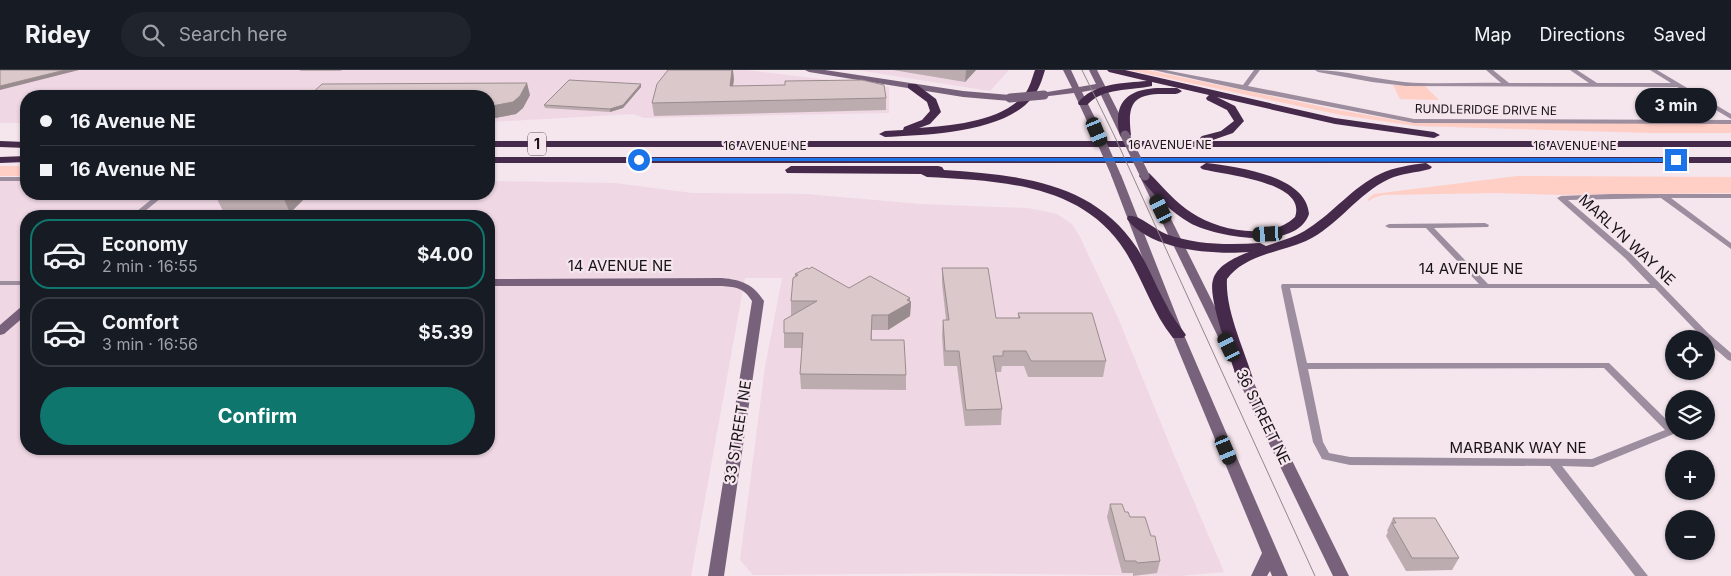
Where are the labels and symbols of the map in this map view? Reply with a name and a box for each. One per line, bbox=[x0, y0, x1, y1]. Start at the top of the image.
callout: 3 min bbox=[1635, 88, 1717, 122]
street label: RUNDLERIDGE DRIVE NE bbox=[1415, 101, 1557, 118]
car bbox=[1084, 115, 1109, 149]
road number: 1 bbox=[528, 132, 546, 156]
street label: 16 AVENUE NE bbox=[1128, 137, 1212, 152]
street label: 16 AVENUE NE bbox=[723, 138, 807, 153]
street label: 16 AVENUE NE bbox=[1533, 138, 1617, 153]
route start bbox=[628, 149, 650, 171]
route end bbox=[1665, 149, 1687, 171]
street label: MARLYN WAY NE bbox=[1575, 190, 1680, 289]
car bbox=[1147, 192, 1174, 226]
car bbox=[1252, 226, 1283, 242]
street label: 14 AVENUE NE bbox=[568, 256, 672, 275]
street label: 14 AVENUE NE bbox=[1419, 259, 1523, 278]
car bbox=[1215, 330, 1242, 364]
street label: 36 STREET NE bbox=[1232, 366, 1295, 468]
street label: 33 STREET NE bbox=[720, 379, 755, 485]
car bbox=[1213, 433, 1238, 467]
street label: MARBANK WAY NE bbox=[1449, 438, 1587, 457]

